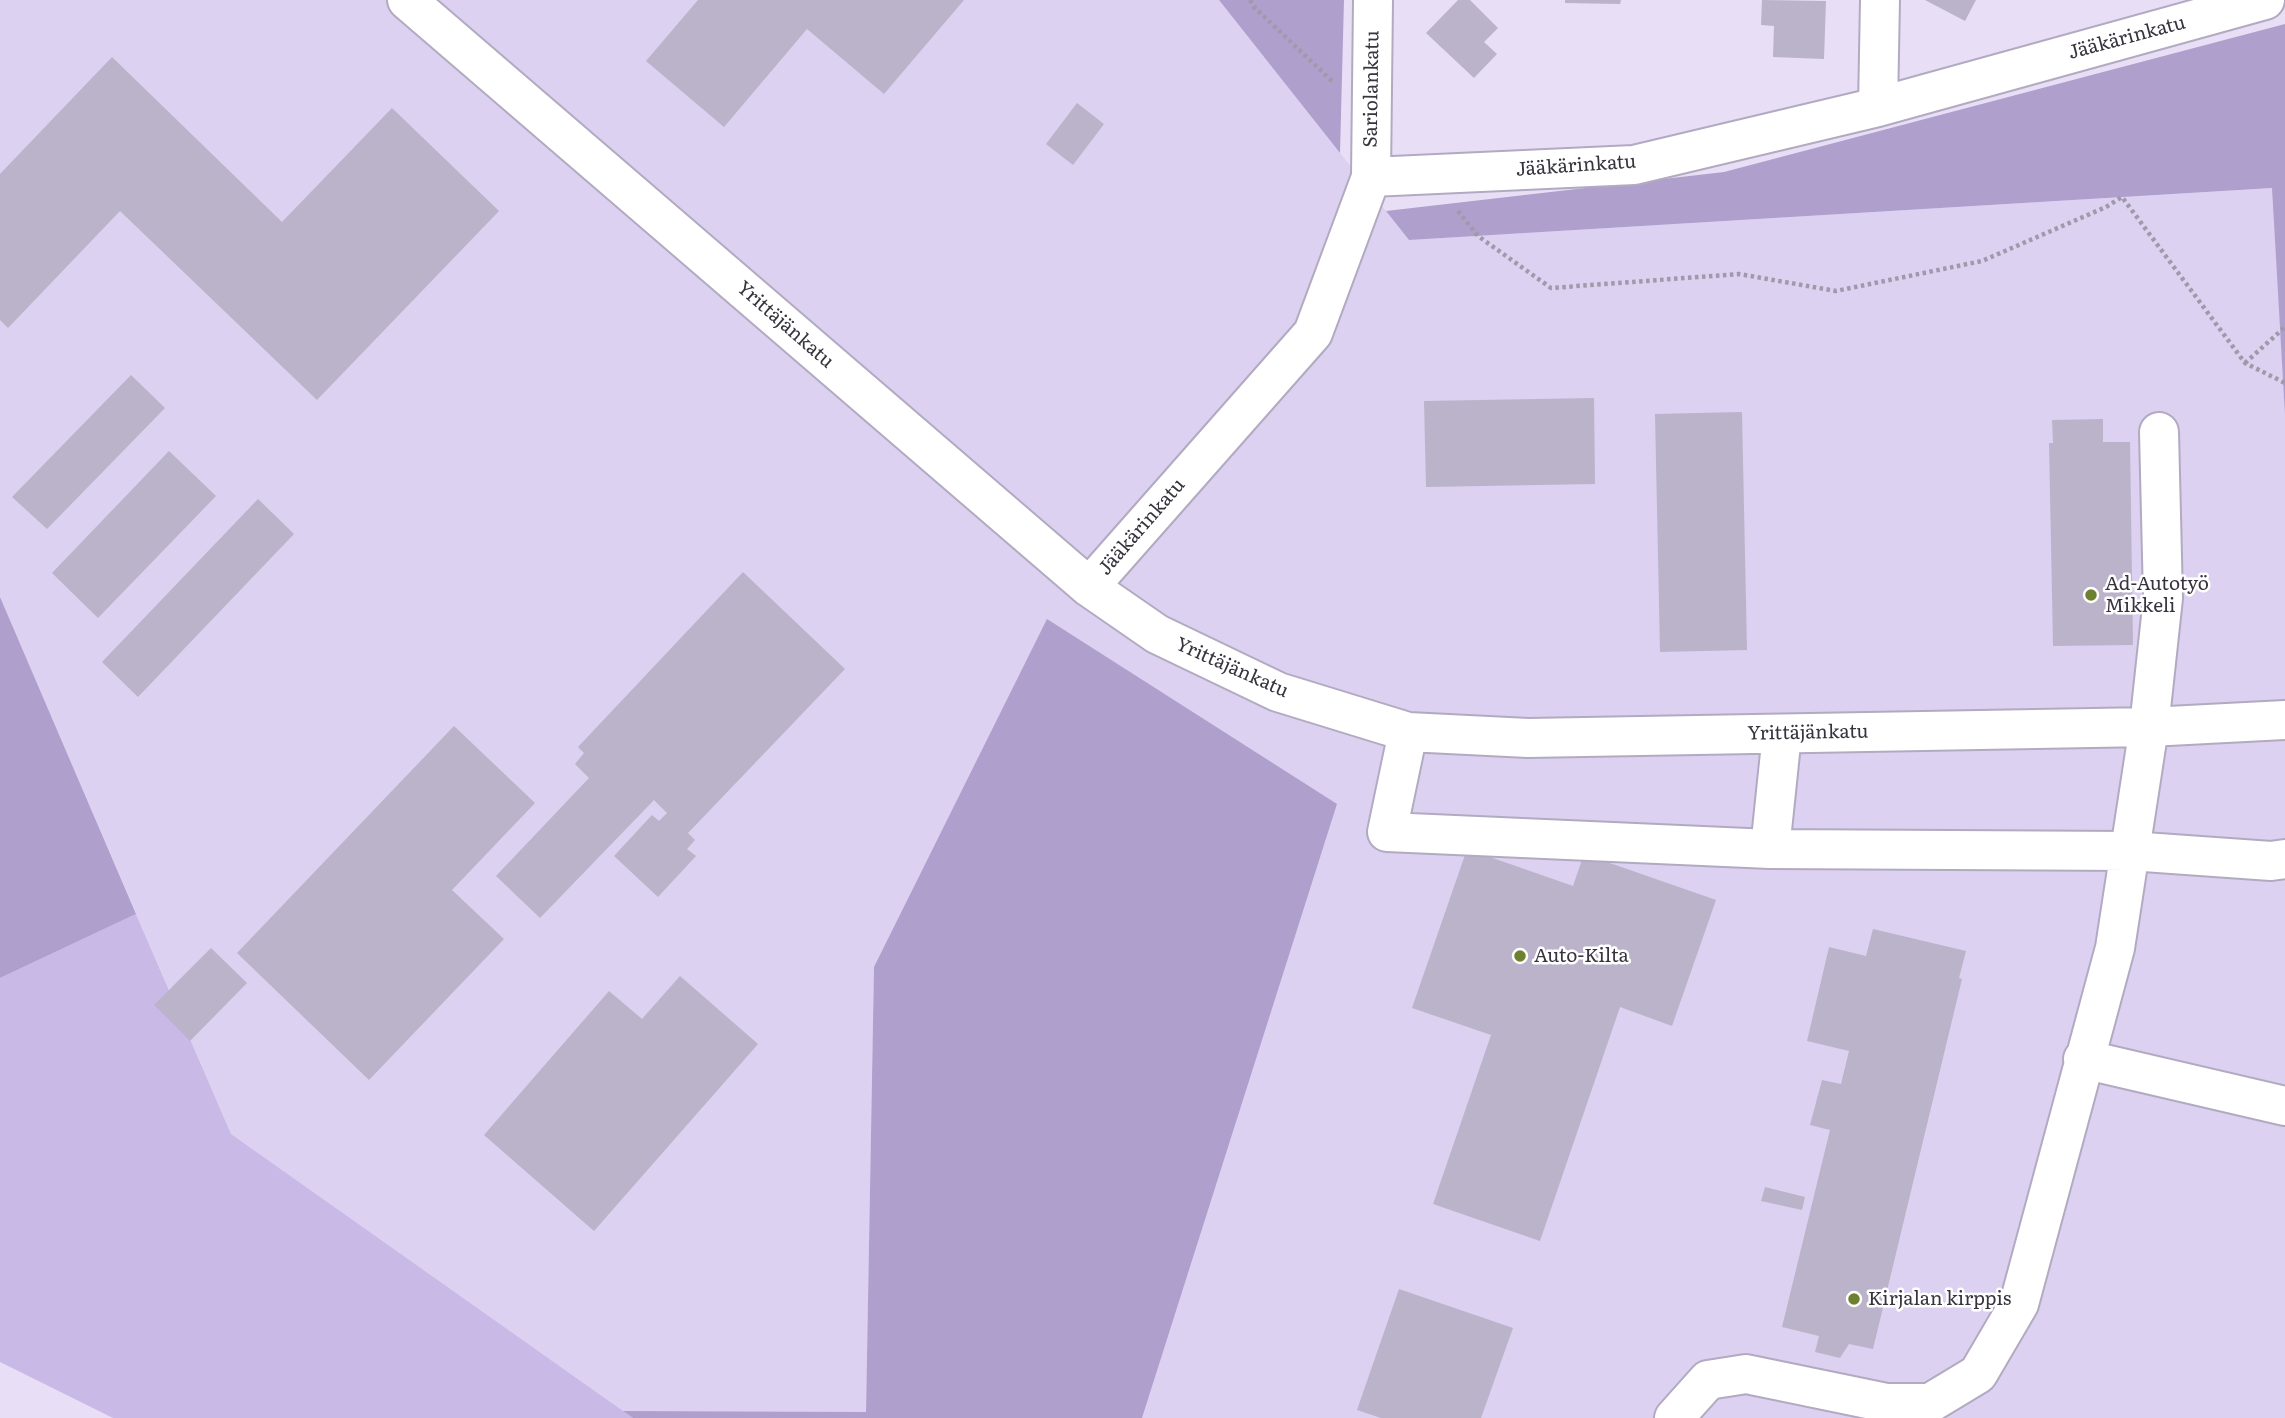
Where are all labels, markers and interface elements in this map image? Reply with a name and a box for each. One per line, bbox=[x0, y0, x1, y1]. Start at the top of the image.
street label: Jääkärinkatu bbox=[2066, 11, 2188, 65]
street label: Sariolankatu bbox=[1360, 30, 1384, 148]
street label: Jääkärinkatu bbox=[1515, 150, 1637, 182]
street label: Yrittäjänkatu bbox=[732, 277, 838, 373]
street label: Jääkärinkatu bbox=[1094, 474, 1190, 580]
place label: Ad-Autotyö Mikkeli bbox=[2105, 573, 2209, 617]
marker: Ad-Autotyö Mikkeli bbox=[2083, 587, 2099, 603]
street label: Yrittäjänkatu bbox=[1172, 633, 1292, 703]
street label: Yrittäjänkatu bbox=[1747, 721, 1869, 745]
place label: Auto-Kilta bbox=[1534, 945, 1629, 967]
marker: Auto-Kilta bbox=[1512, 948, 1528, 964]
place label: Kirjalan kirppis bbox=[1868, 1288, 2011, 1310]
marker: Kirjalan kirppis bbox=[1846, 1291, 1862, 1307]

